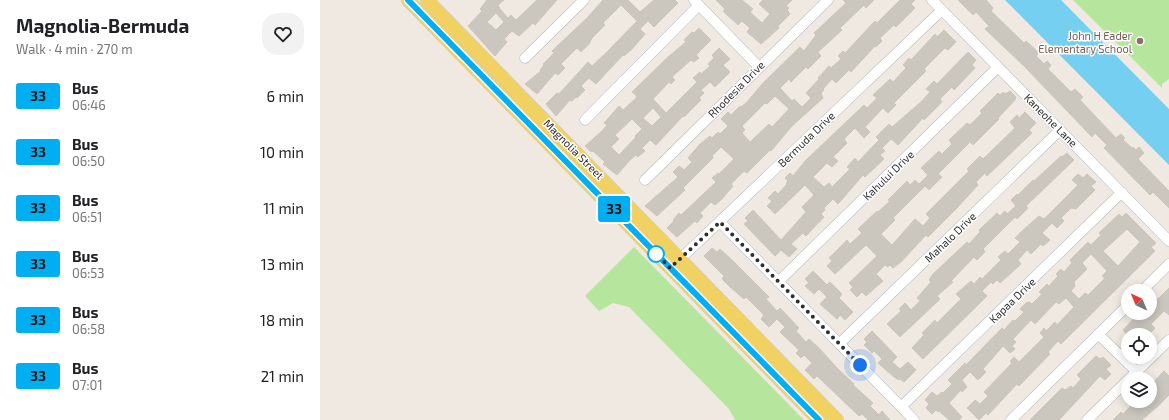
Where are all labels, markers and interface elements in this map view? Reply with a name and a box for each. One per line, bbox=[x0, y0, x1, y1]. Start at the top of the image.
button: heart bbox=[262, 13, 304, 55]
text: Magnolia-Bermuda bbox=[16, 14, 189, 37]
place label: John H Eader Elementary School bbox=[1038, 29, 1133, 55]
marker: John H Eader Elementary School bbox=[1135, 36, 1145, 46]
text: Walk · 4 min · 270 m bbox=[16, 41, 133, 57]
street label: Rhodesia Drive bbox=[705, 58, 767, 120]
text: Bus bbox=[72, 79, 98, 97]
text: 33 bbox=[30, 87, 46, 104]
text: 6 min bbox=[266, 87, 304, 105]
street label: Kaneohe Lane bbox=[1022, 91, 1080, 149]
text: 06:46 bbox=[72, 97, 106, 113]
street label: Bermuda Drive bbox=[775, 109, 837, 169]
street label: Magnolia Street bbox=[541, 116, 607, 182]
text: Bus bbox=[72, 135, 98, 153]
text: 33 bbox=[30, 143, 46, 160]
text: 10 min bbox=[260, 143, 304, 161]
street label: Kahului Drive bbox=[860, 147, 916, 203]
text: 06:50 bbox=[72, 153, 105, 169]
text: Bus bbox=[72, 191, 98, 209]
line badge: 33 bbox=[596, 196, 632, 222]
text: 33 bbox=[30, 199, 46, 216]
text: 11 min bbox=[263, 199, 304, 217]
text: 33 bbox=[606, 200, 622, 217]
text: 06:51 bbox=[72, 209, 103, 225]
street label: Mahalo Drive bbox=[922, 209, 978, 265]
unlabelled marker bbox=[647, 245, 665, 263]
text: Bus bbox=[72, 247, 98, 265]
text: 33 bbox=[30, 255, 46, 272]
text: 13 min bbox=[261, 255, 304, 273]
text: 06:53 bbox=[72, 265, 105, 281]
street label: Kapaa Drive bbox=[986, 275, 1038, 325]
north arrow bbox=[1121, 284, 1157, 320]
map controls bbox=[1121, 284, 1157, 408]
text: Bus bbox=[72, 303, 98, 321]
text: 33 bbox=[30, 311, 46, 328]
text: 18 min bbox=[260, 311, 304, 329]
text: 06:58 bbox=[72, 321, 105, 337]
button: locate bbox=[1121, 328, 1157, 364]
your location bbox=[850, 355, 870, 375]
text: Bus bbox=[72, 359, 98, 377]
text: 33 bbox=[30, 367, 46, 384]
text: 21 min bbox=[261, 367, 304, 385]
button: layers bbox=[1121, 372, 1157, 408]
text: 07:01 bbox=[72, 377, 103, 393]

